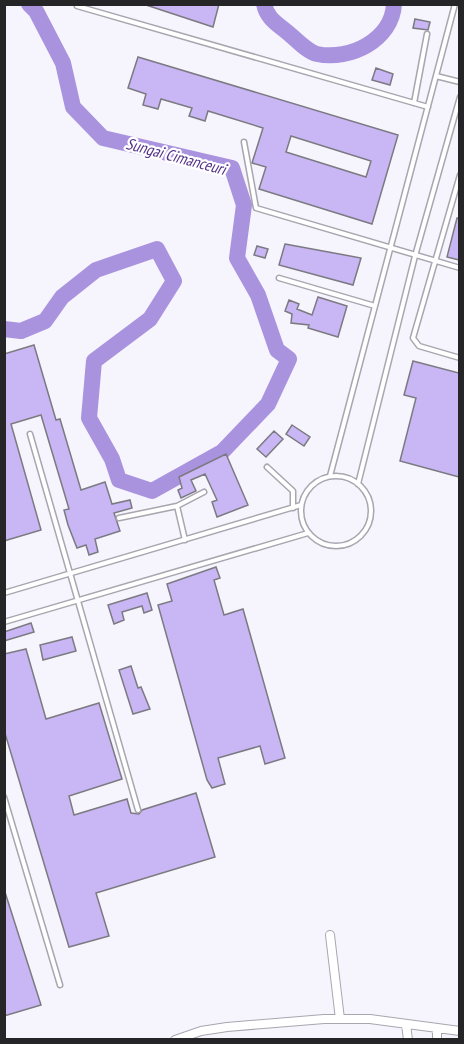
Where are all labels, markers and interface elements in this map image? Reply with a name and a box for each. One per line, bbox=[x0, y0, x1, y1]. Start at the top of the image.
water label: Sungai Cimanceuri bbox=[124, 133, 231, 180]

